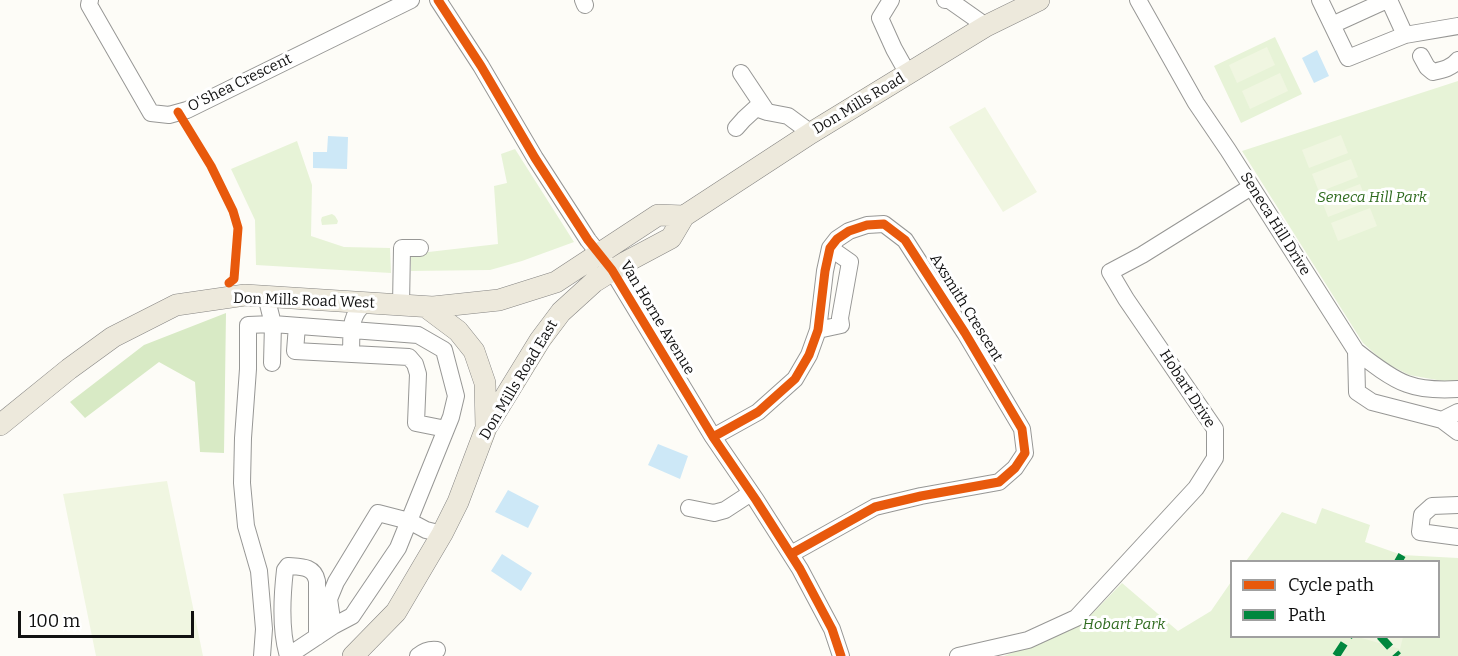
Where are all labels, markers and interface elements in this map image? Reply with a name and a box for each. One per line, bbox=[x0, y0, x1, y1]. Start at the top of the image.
street label: O'Shea Crescent bbox=[185, 50, 295, 116]
street label: Don Mills Road bbox=[810, 70, 908, 138]
street label: Seneca Hill Drive bbox=[1236, 169, 1314, 279]
park label: Seneca Hill Park bbox=[1317, 189, 1427, 207]
street label: Axsmith Crescent bbox=[926, 251, 1006, 365]
street label: Van Horne Avenue bbox=[616, 258, 698, 378]
street label: Don Mills Road West bbox=[233, 290, 375, 312]
street label: Don Mills Road East bbox=[476, 317, 562, 443]
street label: Hobart Drive bbox=[1155, 347, 1219, 431]
legend bbox=[1230, 560, 1440, 638]
text: Cycle path bbox=[1288, 574, 1374, 596]
scale bar bbox=[21, 599, 196, 637]
text: Path bbox=[1288, 604, 1326, 626]
text: 100 m bbox=[29, 610, 80, 632]
park label: Hobart Park bbox=[1083, 616, 1165, 634]

